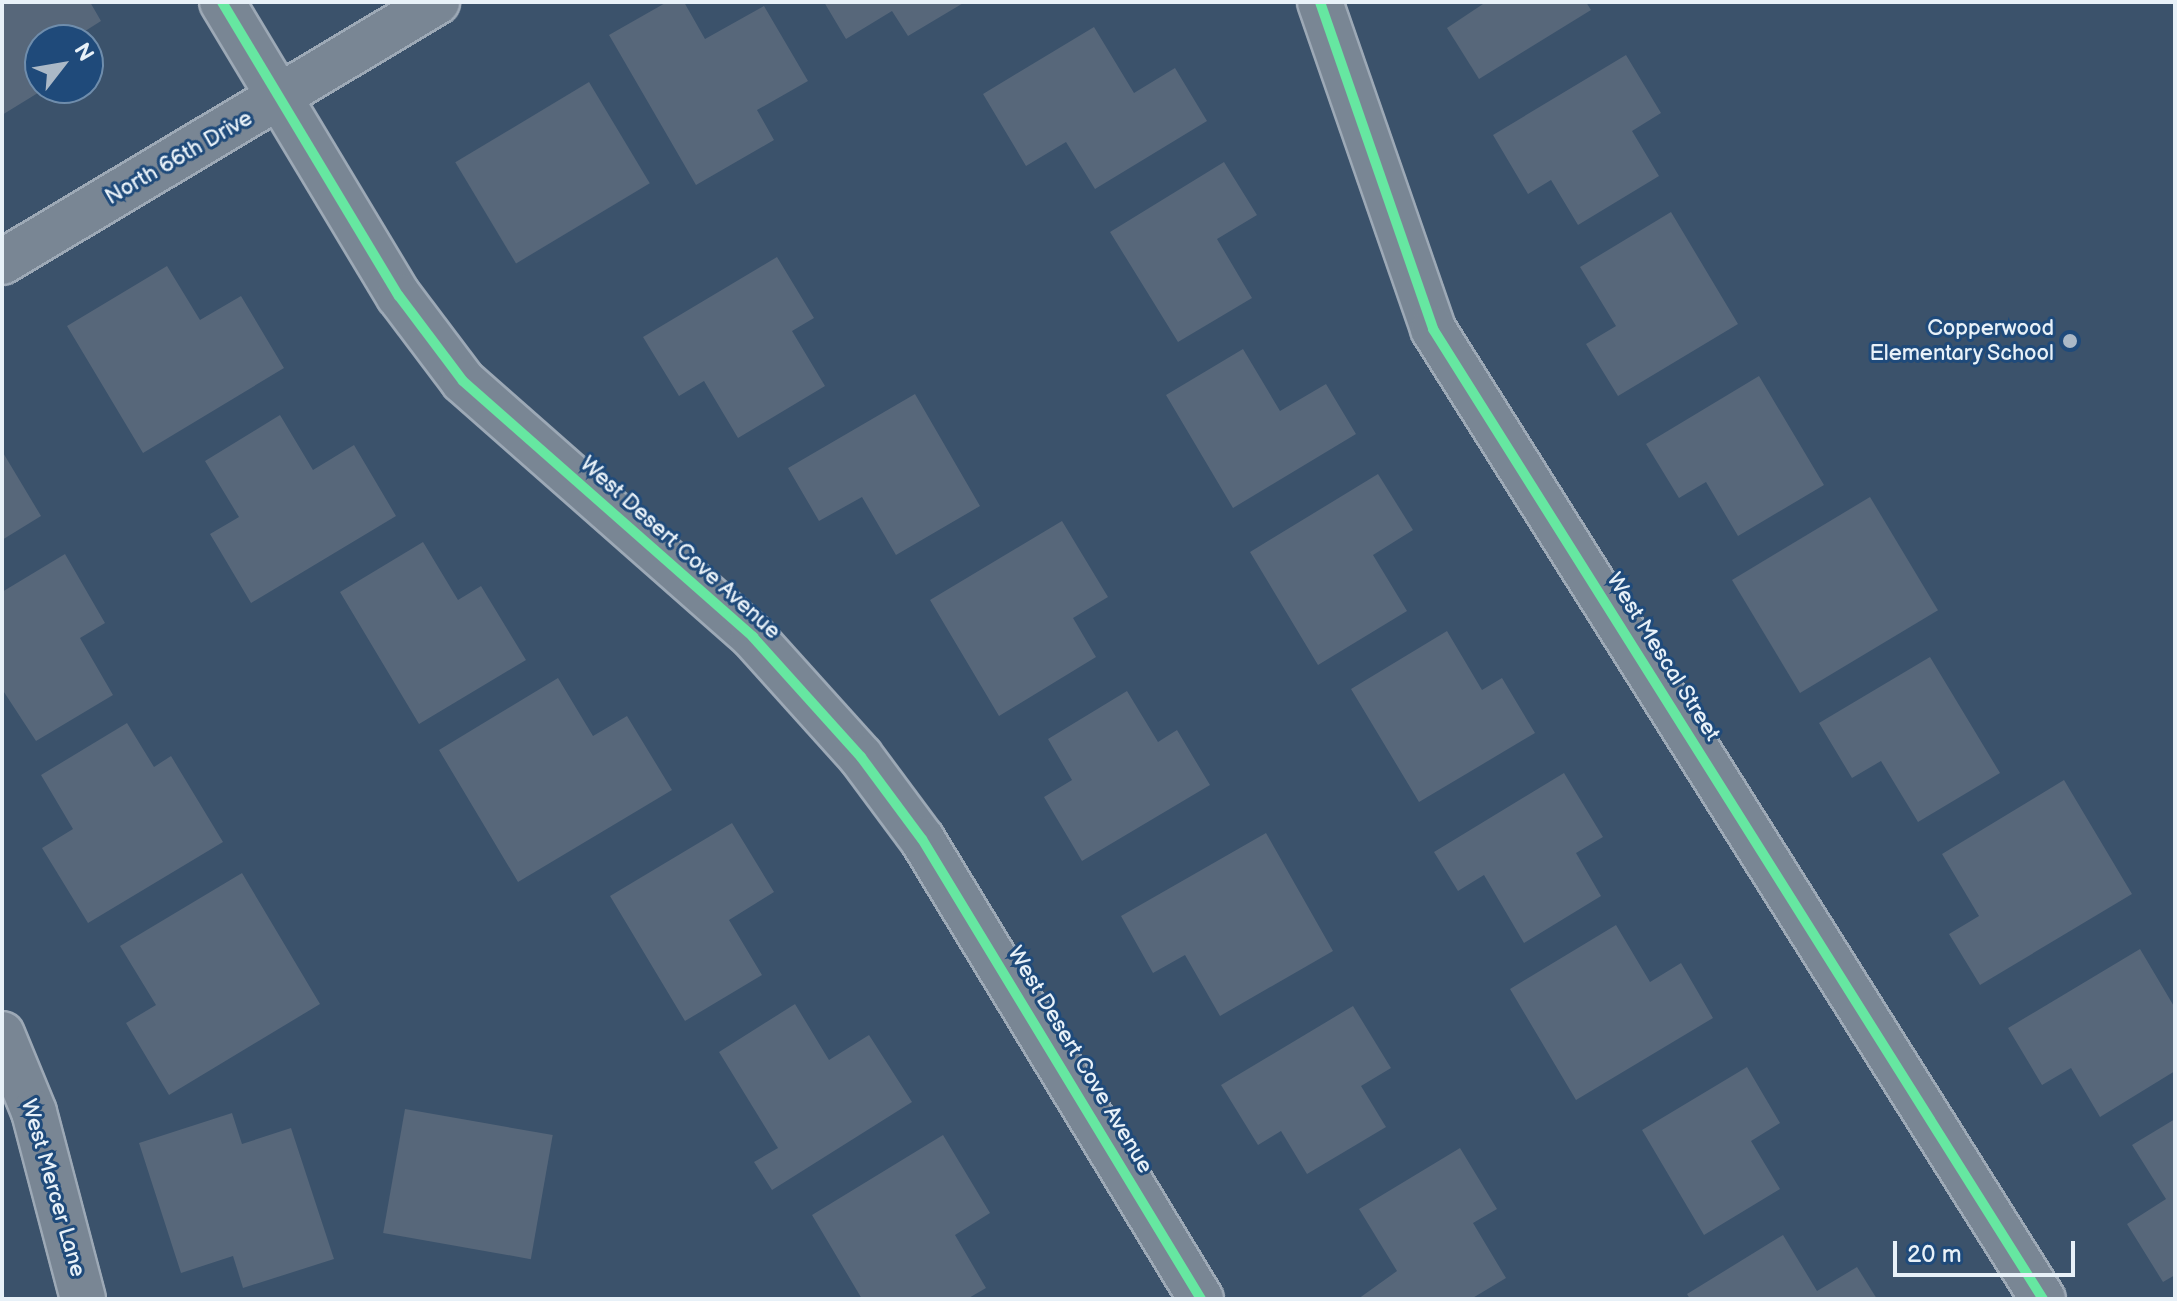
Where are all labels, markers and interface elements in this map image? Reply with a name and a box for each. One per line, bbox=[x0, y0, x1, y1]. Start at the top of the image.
north arrow bbox=[24, 24, 104, 104]
text: N bbox=[67, 38, 99, 66]
street label: North 66th Drive bbox=[101, 105, 257, 211]
place label: Copperwood Elementary School bbox=[1868, 315, 2054, 366]
marker: Copperwood Elementary School bbox=[2061, 332, 2079, 350]
street label: West Desert Cove Avenue bbox=[574, 451, 786, 645]
street label: West Mescal Street bbox=[1600, 568, 1726, 746]
street label: West Desert Cove Avenue bbox=[1002, 942, 1158, 1178]
street label: West Mercer Lane bbox=[15, 1096, 91, 1280]
scale bar bbox=[1897, 1225, 2079, 1275]
text: 20 m bbox=[1907, 1240, 1962, 1269]

